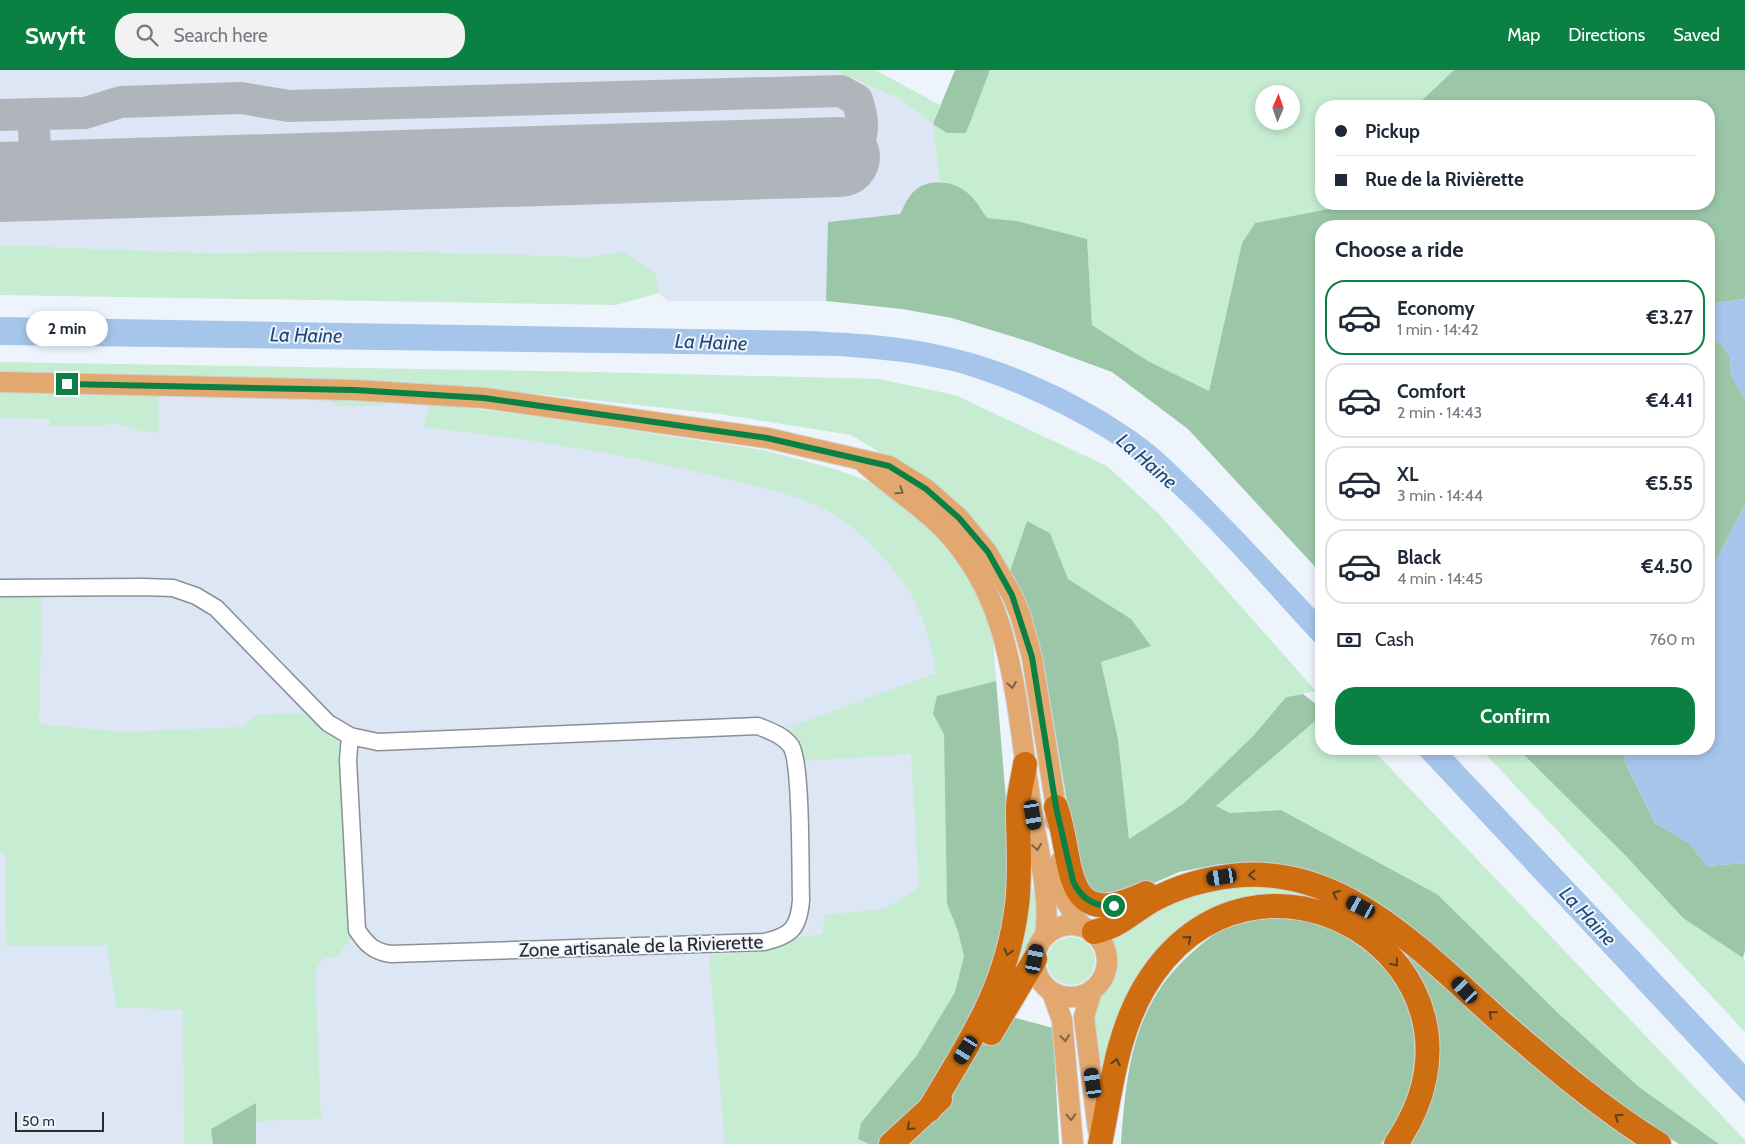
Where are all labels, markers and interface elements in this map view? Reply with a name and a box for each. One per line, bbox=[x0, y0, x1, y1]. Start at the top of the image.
search box bbox=[115, 13, 465, 58]
text: Swyft bbox=[25, 21, 85, 50]
icon: search bbox=[133, 21, 161, 49]
text: Search here bbox=[173, 24, 268, 47]
text: Map bbox=[1507, 24, 1540, 46]
text: Directions bbox=[1568, 24, 1645, 46]
text: Saved bbox=[1673, 24, 1720, 46]
north arrow bbox=[1255, 85, 1300, 130]
map controls bbox=[1255, 85, 1300, 130]
text: Pickup bbox=[1365, 120, 1420, 143]
text: Rue de la Rivièrette bbox=[1365, 168, 1524, 191]
text: Choose a ride bbox=[1335, 236, 1464, 263]
icon: car bbox=[1337, 295, 1382, 340]
text: Economy bbox=[1397, 297, 1475, 320]
text: €3.27 bbox=[1647, 306, 1693, 329]
callout: 2 min bbox=[26, 312, 108, 346]
text: 2 min bbox=[48, 319, 86, 338]
text: 1 min · 14:42 bbox=[1397, 320, 1479, 339]
water label: La Haine bbox=[270, 322, 342, 348]
water label: La Haine bbox=[674, 329, 748, 355]
route end bbox=[56, 373, 78, 395]
icon: car bbox=[1337, 378, 1382, 423]
text: Comfort bbox=[1397, 380, 1466, 403]
text: €4.41 bbox=[1646, 389, 1693, 412]
text: 2 min · 14:43 bbox=[1397, 403, 1482, 422]
water label: La Haine bbox=[1112, 428, 1182, 494]
icon: car bbox=[1337, 461, 1382, 506]
text: XL bbox=[1397, 463, 1418, 486]
text: €5.55 bbox=[1646, 472, 1693, 495]
one-way arrow bbox=[895, 485, 904, 495]
text: 3 min · 14:44 bbox=[1397, 486, 1483, 505]
icon: car bbox=[1337, 544, 1382, 589]
text: Black bbox=[1397, 546, 1441, 569]
text: €4.50 bbox=[1641, 555, 1693, 578]
text: 4 min · 14:45 bbox=[1397, 569, 1483, 588]
icon: cash bbox=[1335, 626, 1363, 654]
text: Cash bbox=[1375, 628, 1414, 651]
text: 760 m bbox=[1649, 630, 1695, 649]
one-way arrow bbox=[1007, 680, 1017, 689]
button: Confirm bbox=[1335, 687, 1695, 745]
car bbox=[1023, 799, 1042, 831]
one-way arrow bbox=[1032, 843, 1042, 851]
car bbox=[1206, 867, 1237, 887]
one-way arrow bbox=[1248, 870, 1256, 880]
water label: La Haine bbox=[1555, 881, 1621, 951]
one-way arrow bbox=[1332, 890, 1341, 901]
car bbox=[1344, 893, 1377, 921]
route start bbox=[1103, 895, 1125, 917]
street label: Zone artisanale de la Rivierette bbox=[518, 930, 764, 962]
one-way arrow bbox=[1182, 936, 1191, 944]
car bbox=[1024, 943, 1045, 975]
one-way arrow bbox=[1003, 948, 1013, 956]
one-way arrow bbox=[1390, 957, 1399, 966]
car bbox=[1449, 974, 1480, 1006]
one-way arrow bbox=[1489, 1011, 1498, 1020]
car bbox=[951, 1033, 980, 1067]
one-way arrow bbox=[1059, 1034, 1070, 1042]
one-way arrow bbox=[1110, 1057, 1121, 1066]
car bbox=[1083, 1067, 1102, 1099]
scale bar bbox=[15, 1109, 104, 1132]
text: 50 m bbox=[22, 1112, 55, 1130]
one-way arrow bbox=[1066, 1113, 1077, 1121]
one-way arrow bbox=[1614, 1114, 1624, 1123]
one-way arrow bbox=[907, 1122, 916, 1131]

